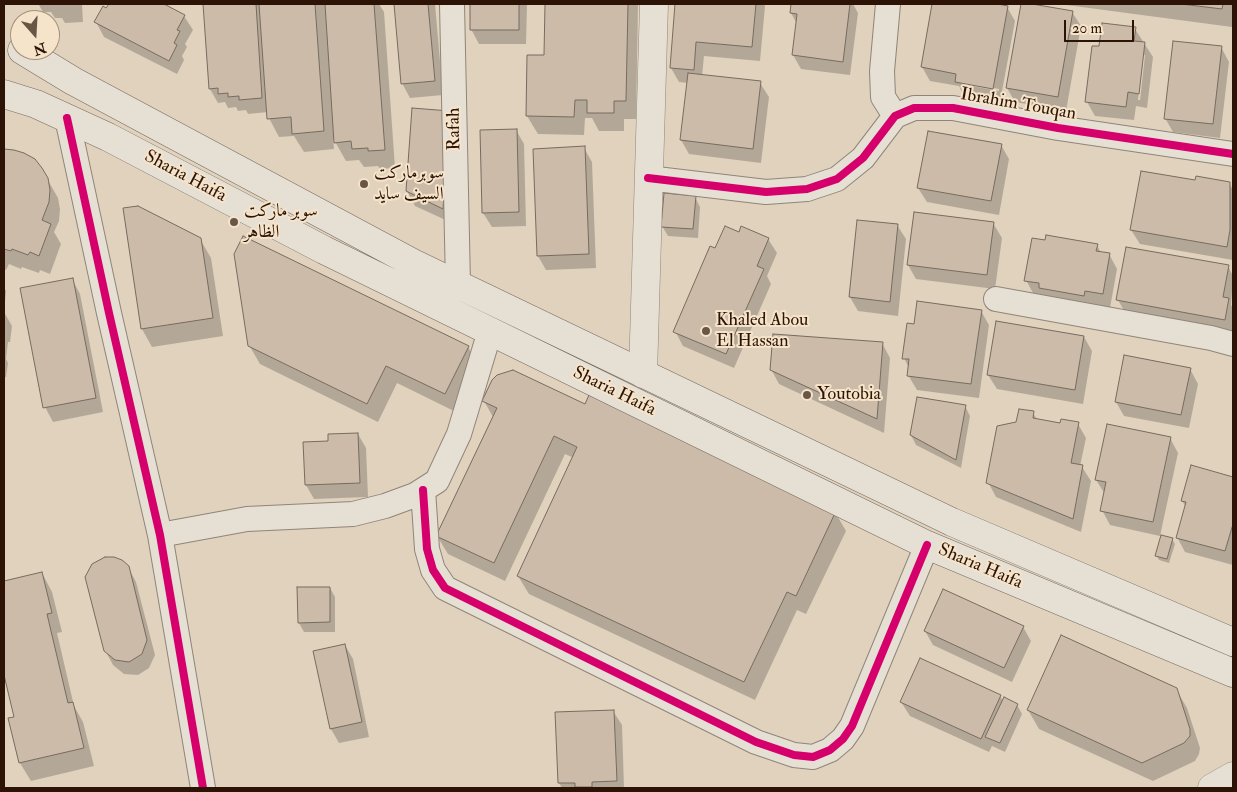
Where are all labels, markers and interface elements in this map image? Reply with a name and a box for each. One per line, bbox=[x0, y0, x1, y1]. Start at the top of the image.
north arrow bbox=[10, 10, 60, 60]
scale bar bbox=[1067, 10, 1137, 42]
text: 20 m bbox=[1072, 19, 1102, 38]
text: N bbox=[31, 39, 48, 59]
street label: Ibrahim Touqan bbox=[958, 84, 1078, 126]
street label: Rafah bbox=[444, 107, 466, 151]
street label: Sharia Haifa bbox=[140, 146, 230, 208]
place label: سوبرماركت السيف سايد bbox=[374, 163, 444, 205]
marker: سوبرماركت السيف سايد bbox=[358, 178, 370, 190]
place label: سوبر ماركت الظاهر bbox=[244, 201, 318, 243]
marker: سوبر ماركت الظاهر bbox=[228, 216, 240, 228]
place label: Khaled Abou El Hassan bbox=[716, 310, 808, 352]
marker: Khaled Abou El Hassan bbox=[700, 325, 712, 337]
street label: Sharia Haifa bbox=[569, 363, 659, 421]
place label: Youtobia bbox=[817, 384, 881, 406]
marker: Youtobia bbox=[801, 389, 813, 401]
street label: Sharia Haifa bbox=[934, 540, 1026, 594]

